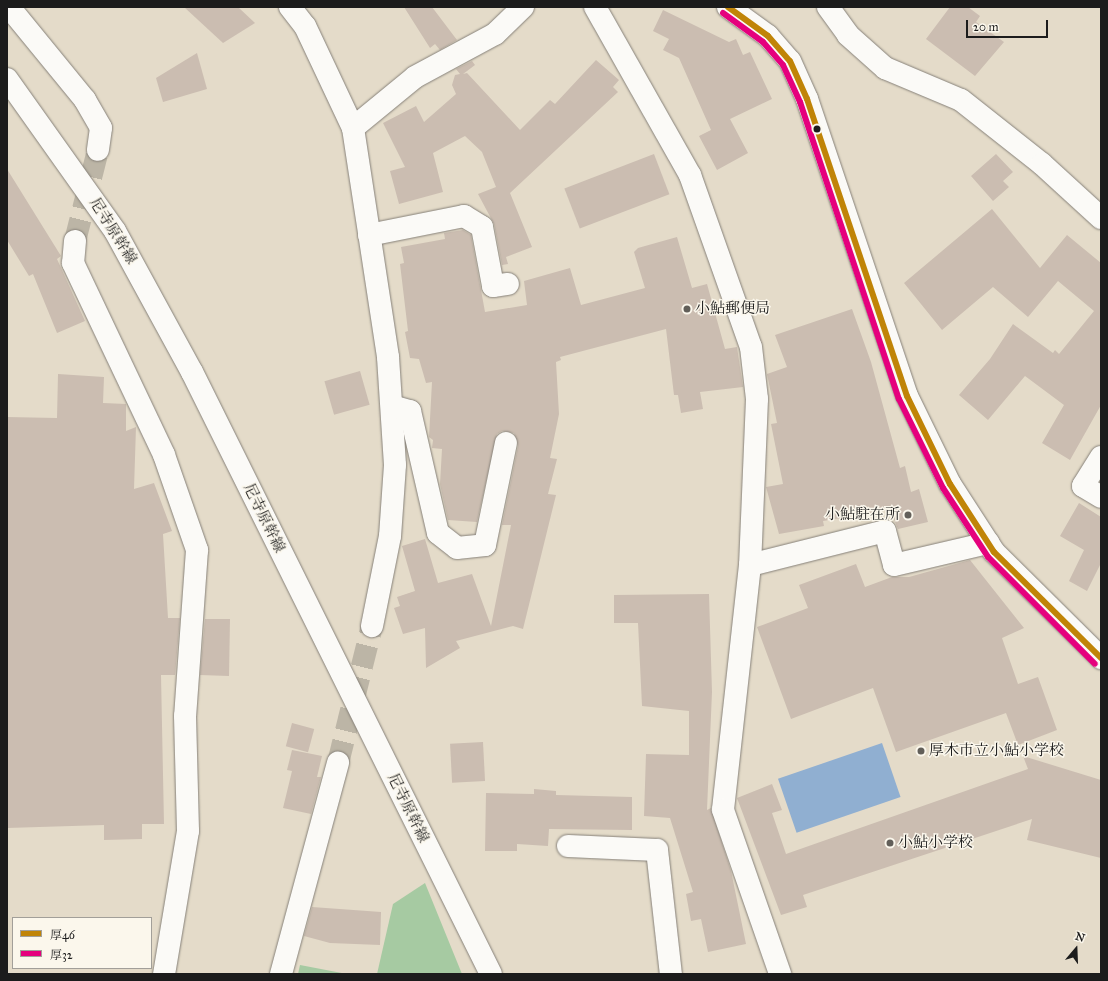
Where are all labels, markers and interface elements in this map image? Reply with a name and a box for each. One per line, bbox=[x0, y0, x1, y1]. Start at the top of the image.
scale bar bbox=[968, 12, 1050, 38]
text: 20 m bbox=[973, 20, 999, 34]
unlabelled marker bbox=[812, 124, 822, 134]
street label: 尼寺原幹線 bbox=[85, 194, 141, 268]
place label: 小鮎郵便局 bbox=[695, 300, 770, 318]
marker: 小鮎郵便局 bbox=[682, 304, 692, 314]
street label: 尼寺原幹線 bbox=[239, 480, 289, 556]
place label: 小鮎駐在所 bbox=[825, 506, 900, 524]
marker: 小鮎駐在所 bbox=[903, 510, 913, 520]
place label: 厚木市立小鮎小学校 bbox=[929, 742, 1064, 760]
marker: 厚木市立小鮎小学校 bbox=[916, 746, 926, 756]
street label: 尼寺原幹線 bbox=[383, 770, 433, 846]
place label: 小鮎小学校 bbox=[898, 834, 973, 852]
marker: 小鮎小学校 bbox=[885, 838, 895, 848]
legend bbox=[12, 917, 152, 969]
text: 厚46 bbox=[50, 928, 75, 942]
north arrow bbox=[1056, 929, 1096, 969]
text: N bbox=[1074, 930, 1087, 945]
text: 厚32 bbox=[50, 948, 73, 962]

